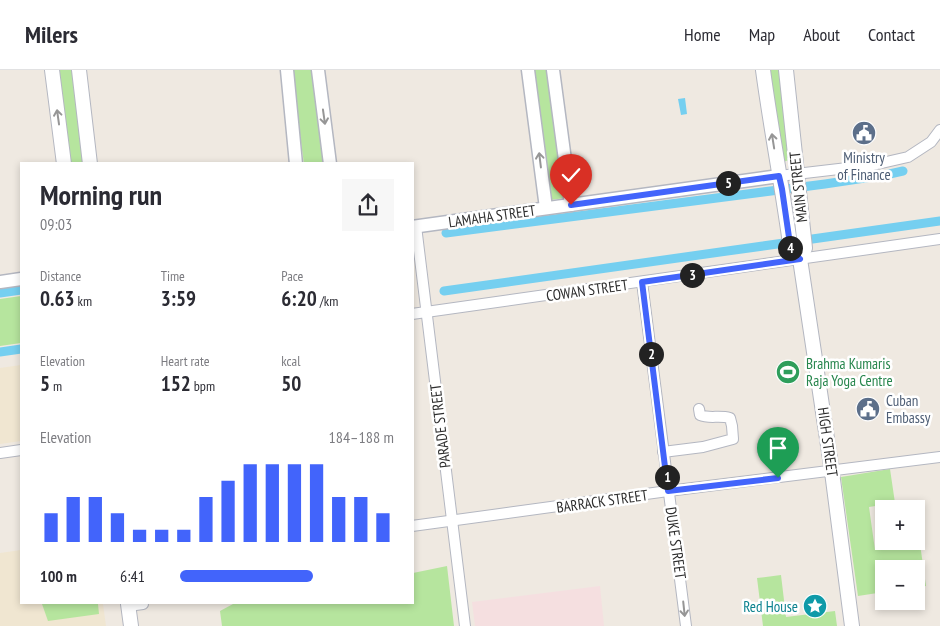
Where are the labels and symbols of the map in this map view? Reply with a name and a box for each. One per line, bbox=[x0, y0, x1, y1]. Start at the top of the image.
one-way arrow bbox=[53, 109, 63, 125]
one-way arrow bbox=[319, 109, 329, 125]
public building icon: Ministry of Finance bbox=[851, 120, 877, 146]
one-way arrow bbox=[768, 133, 778, 149]
place label: Ministry of Finance bbox=[837, 148, 891, 184]
street label: MAIN STREET bbox=[785, 150, 811, 223]
one-way arrow bbox=[534, 152, 544, 168]
pin bbox=[550, 154, 592, 205]
pin: 5 bbox=[716, 170, 740, 196]
street label: LAMAHA STREET bbox=[447, 200, 537, 232]
pin: 4 bbox=[778, 236, 802, 260]
pin: 3 bbox=[680, 262, 704, 288]
street label: COWAN STREET bbox=[545, 275, 629, 305]
pin: 2 bbox=[638, 342, 664, 366]
place label: Brahma Kumaris Raja Yoga Centre bbox=[806, 354, 893, 390]
sports icon: Brahma Kumaris Raja Yoga Centre bbox=[775, 359, 801, 385]
street label: PARADE STREET bbox=[425, 383, 455, 469]
place label: Cuban Embassy bbox=[886, 391, 931, 427]
public building icon: Cuban Embassy bbox=[855, 396, 881, 422]
street label: HIGH STREET bbox=[814, 406, 842, 478]
pin bbox=[757, 427, 799, 478]
pin: 1 bbox=[654, 464, 680, 490]
street label: BARRACK STREET bbox=[555, 485, 649, 517]
street label: DUKE STREET bbox=[662, 506, 690, 581]
place icon: Red House bbox=[802, 593, 828, 619]
place label: Red House bbox=[743, 597, 798, 616]
one-way arrow bbox=[680, 600, 689, 616]

